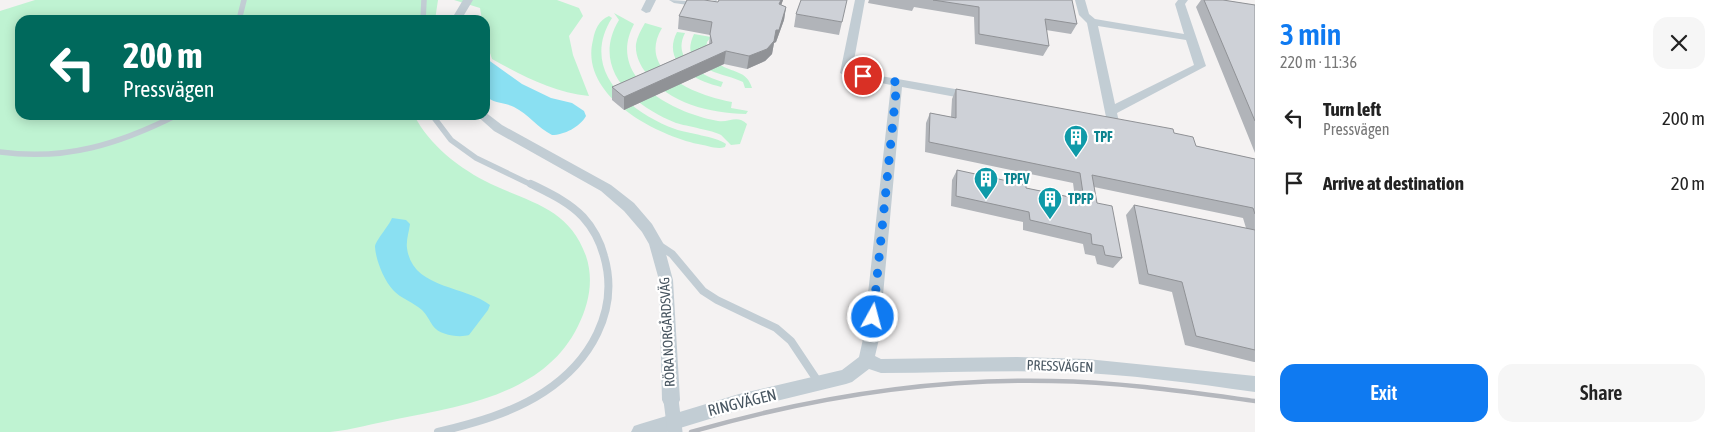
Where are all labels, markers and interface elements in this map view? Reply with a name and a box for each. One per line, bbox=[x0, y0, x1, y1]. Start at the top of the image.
text: 3 min bbox=[1280, 17, 1341, 51]
button: close bbox=[1653, 17, 1705, 69]
icon: left bbox=[40, 35, 105, 100]
text: 200 m bbox=[123, 35, 202, 75]
text: 220 m · 11:36 bbox=[1280, 53, 1357, 71]
pin bbox=[842, 55, 884, 97]
icon: arrive bbox=[849, 62, 877, 90]
text: Pressvägen bbox=[123, 76, 215, 102]
text: Turn left bbox=[1323, 98, 1381, 120]
icon: left bbox=[1280, 104, 1308, 132]
text: 200 m bbox=[1662, 107, 1705, 129]
text: Pressvägen bbox=[1323, 120, 1390, 138]
building icon: TPF bbox=[1063, 124, 1089, 158]
place label: TPF bbox=[1094, 129, 1113, 145]
building icon: TPFV bbox=[973, 166, 999, 200]
icon: arrive bbox=[1280, 169, 1308, 197]
place label: TPFV bbox=[1004, 171, 1030, 187]
text: Arrive at destination bbox=[1323, 172, 1464, 194]
text: 20 m bbox=[1671, 172, 1705, 194]
building icon: TPFP bbox=[1037, 186, 1063, 220]
place label: TPFP bbox=[1068, 191, 1094, 207]
street label: RÖRA NORGÅRDSVÄG bbox=[655, 277, 678, 387]
position arrow bbox=[846, 290, 898, 342]
street label: PRESSVÄGEN bbox=[1026, 357, 1094, 375]
button: Exit bbox=[1280, 364, 1488, 422]
button: Share bbox=[1498, 364, 1705, 422]
street label: RINGVÄGEN bbox=[706, 385, 778, 419]

